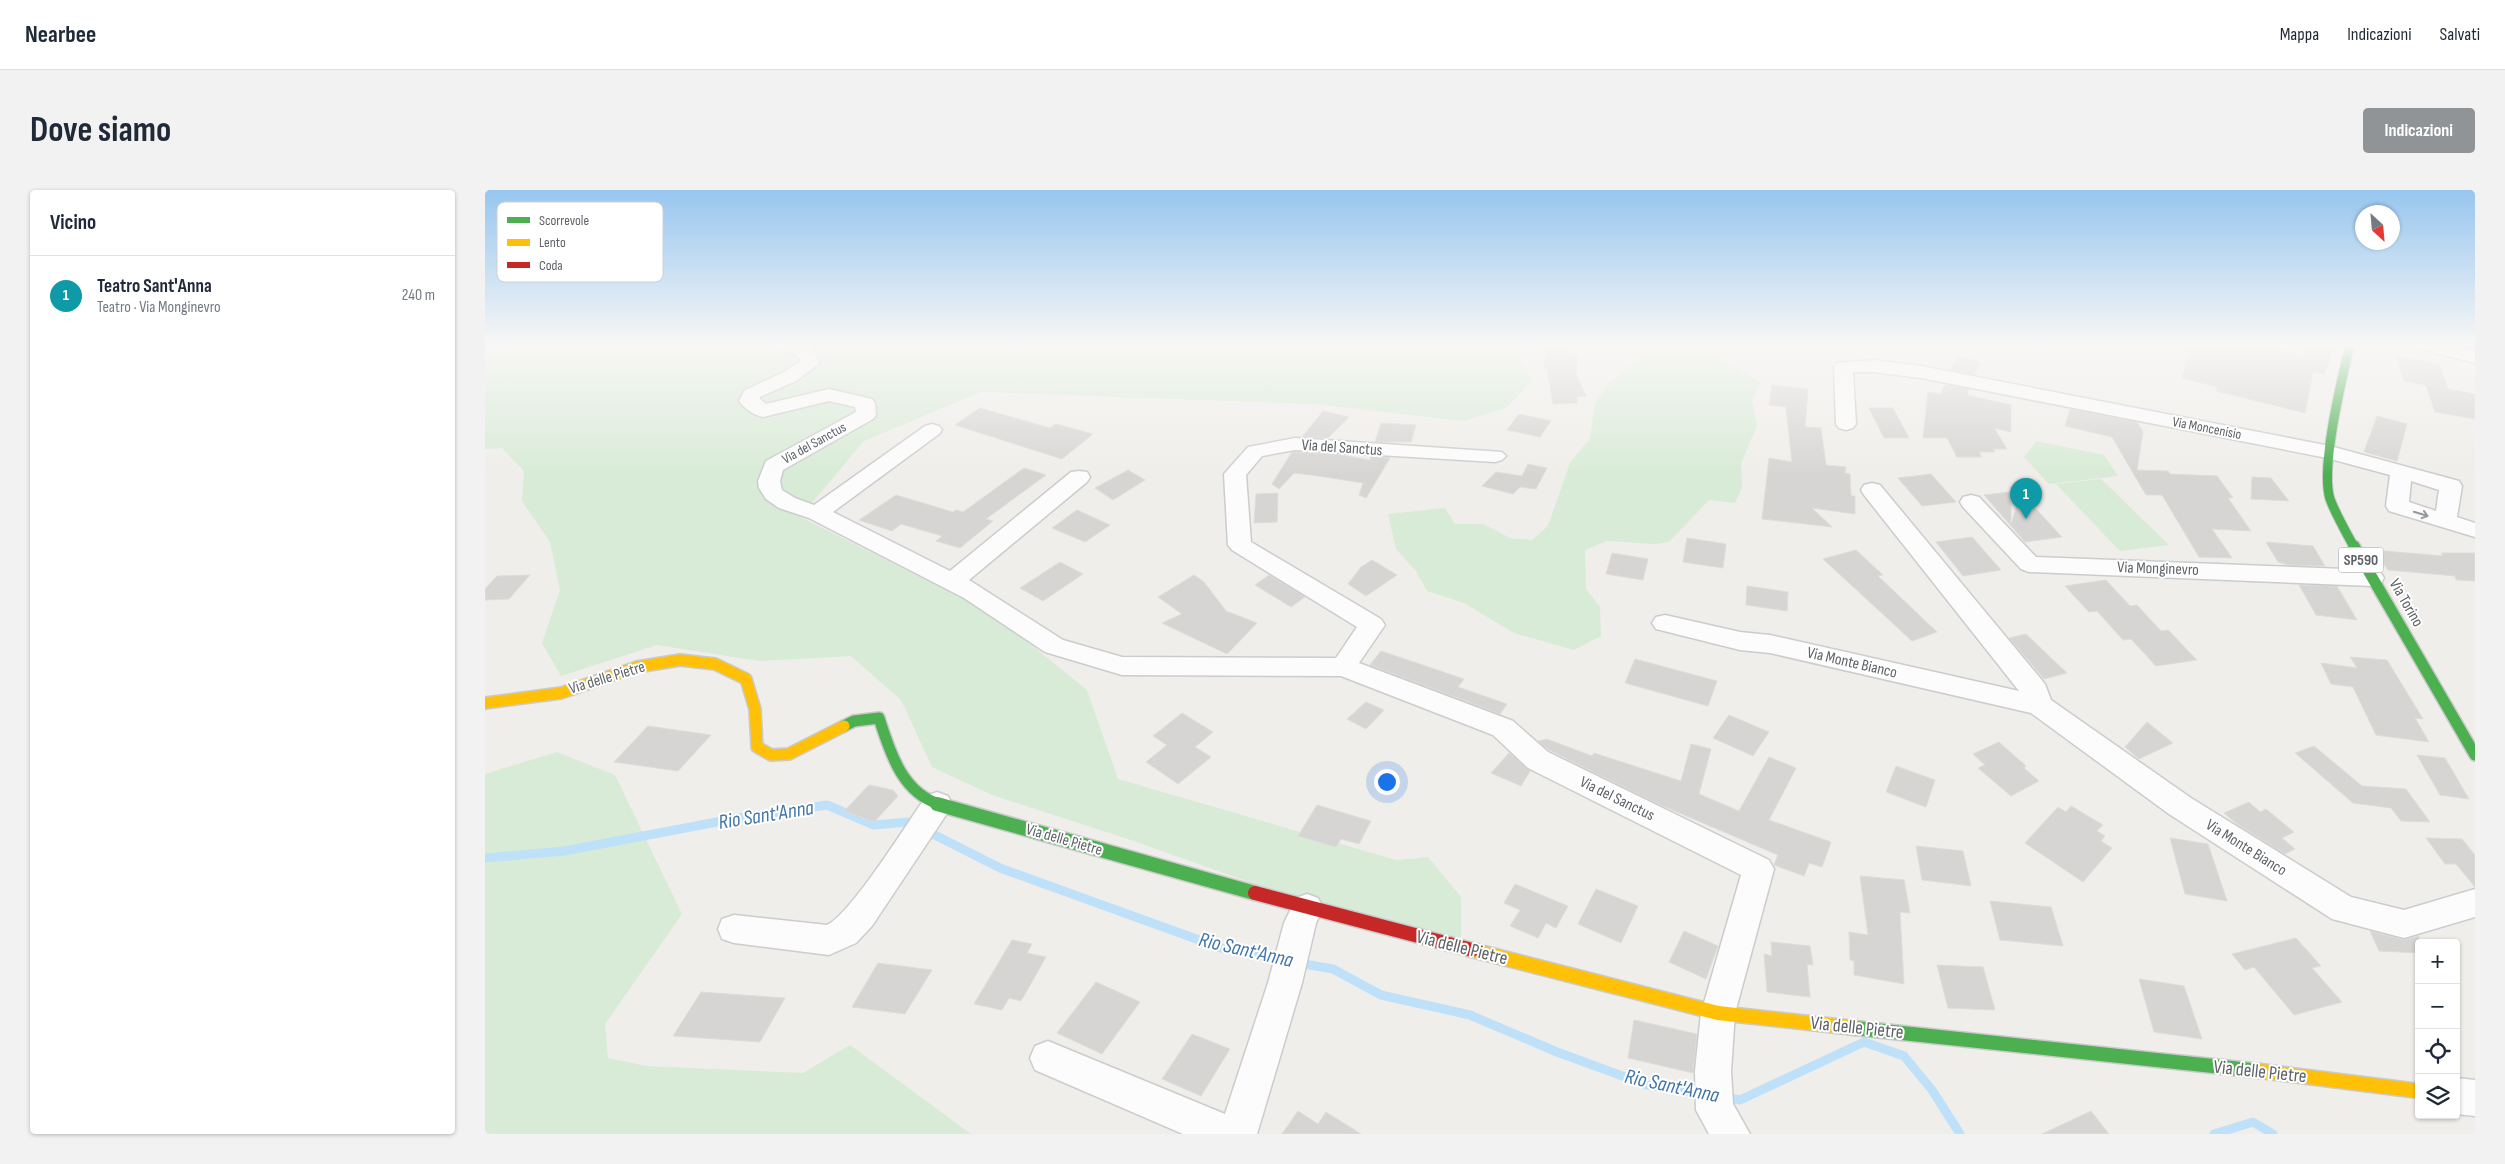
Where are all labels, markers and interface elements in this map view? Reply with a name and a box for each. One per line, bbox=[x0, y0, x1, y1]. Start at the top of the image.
text: Nearbee bbox=[25, 20, 96, 49]
text: Mappa bbox=[2280, 24, 2319, 45]
text: Indicazioni bbox=[2347, 24, 2412, 45]
text: Salvati bbox=[2440, 24, 2480, 45]
button: Indicazioni bbox=[2363, 108, 2475, 153]
text: Dove siamo bbox=[30, 109, 171, 152]
legend bbox=[497, 202, 663, 282]
north arrow bbox=[2355, 205, 2400, 250]
text: Vicino bbox=[50, 210, 96, 235]
text: Scorrevole bbox=[539, 212, 589, 229]
text: Lento bbox=[539, 234, 566, 251]
text: Coda bbox=[539, 257, 563, 274]
text: Teatro Sant'Anna bbox=[97, 275, 212, 298]
text: 1 bbox=[63, 286, 69, 305]
text: 240 m bbox=[402, 286, 435, 305]
text: Teatro · Via Monginevro bbox=[97, 298, 221, 317]
street label: Via Moncenisio bbox=[2171, 413, 2243, 443]
street label: Via del Sanctus bbox=[779, 418, 849, 468]
street label: Via del Sanctus bbox=[1301, 436, 1383, 460]
pin: 1 bbox=[2010, 478, 2042, 519]
one-way arrow bbox=[2412, 509, 2428, 519]
road number: SP590 bbox=[2339, 548, 2383, 572]
street label: Via Monginevro bbox=[2117, 558, 2199, 580]
street label: Via Torino bbox=[2385, 576, 2427, 630]
street label: Via Monte Bianco bbox=[1805, 643, 1899, 683]
street label: Via delle Pietre bbox=[567, 657, 647, 699]
your location bbox=[1374, 769, 1400, 795]
street label: Via del Sanctus bbox=[1576, 773, 1658, 825]
water label: Rio Sant'Anna bbox=[717, 795, 816, 835]
street label: Via Monte Bianco bbox=[2202, 816, 2290, 880]
street label: Via delle Pietre bbox=[1024, 820, 1104, 860]
street label: Via delle Pietre bbox=[1414, 926, 1510, 970]
water label: Rio Sant'Anna bbox=[1196, 927, 1296, 973]
map controls bbox=[2415, 939, 2460, 1119]
button: + bbox=[2415, 939, 2460, 984]
button: − bbox=[2415, 984, 2460, 1029]
street label: Via delle Pietre bbox=[1809, 1012, 1905, 1044]
button: locate bbox=[2415, 1029, 2460, 1074]
street label: Via delle Pietre bbox=[2212, 1056, 2308, 1088]
water label: Rio Sant'Anna bbox=[1622, 1064, 1722, 1108]
button: layers bbox=[2415, 1074, 2460, 1119]

